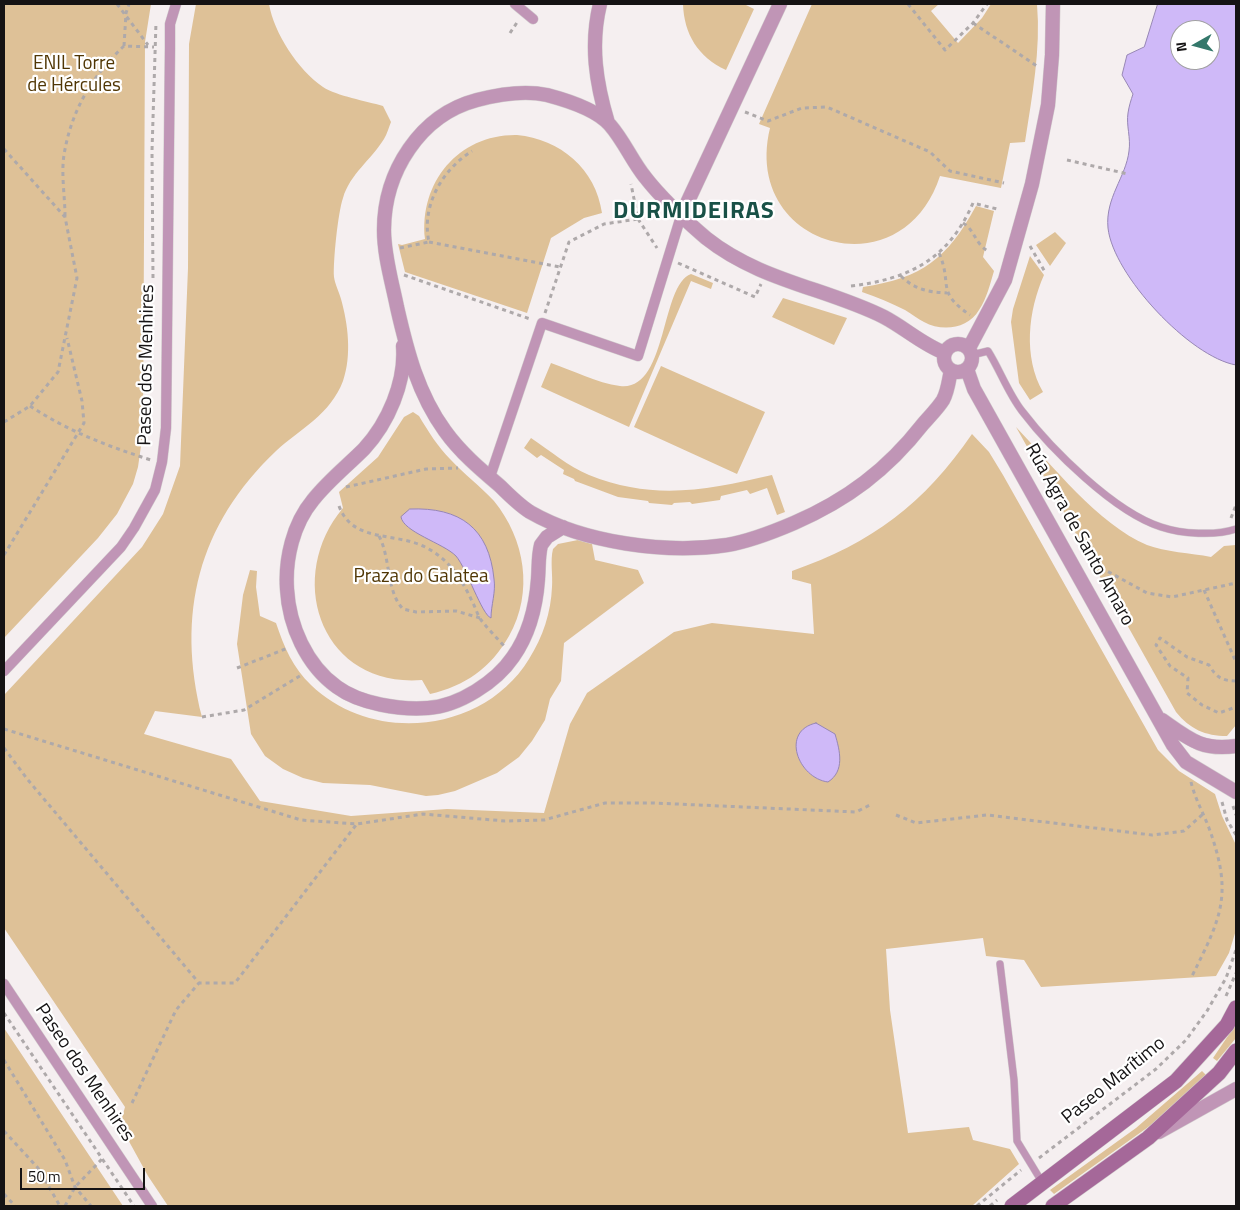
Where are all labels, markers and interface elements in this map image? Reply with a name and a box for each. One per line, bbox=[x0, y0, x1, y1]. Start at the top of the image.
north arrow bbox=[1170, 20, 1220, 70]
text: N bbox=[1170, 41, 1192, 53]
park label: ENIL Torre de Hércules bbox=[27, 53, 121, 97]
district label: DURMIDEIRAS bbox=[612, 198, 776, 226]
street label: Paseo dos Menhires bbox=[134, 284, 160, 446]
street label: Rúa Agra de Santo Amaro bbox=[1019, 440, 1139, 630]
park label: Praza do Galatea bbox=[354, 566, 488, 588]
street label: Paseo dos Menhires bbox=[29, 1000, 139, 1146]
street label: Paseo Marítimo bbox=[1058, 1032, 1170, 1130]
scale bar bbox=[22, 1158, 148, 1190]
text: 50 m bbox=[28, 1165, 61, 1188]

